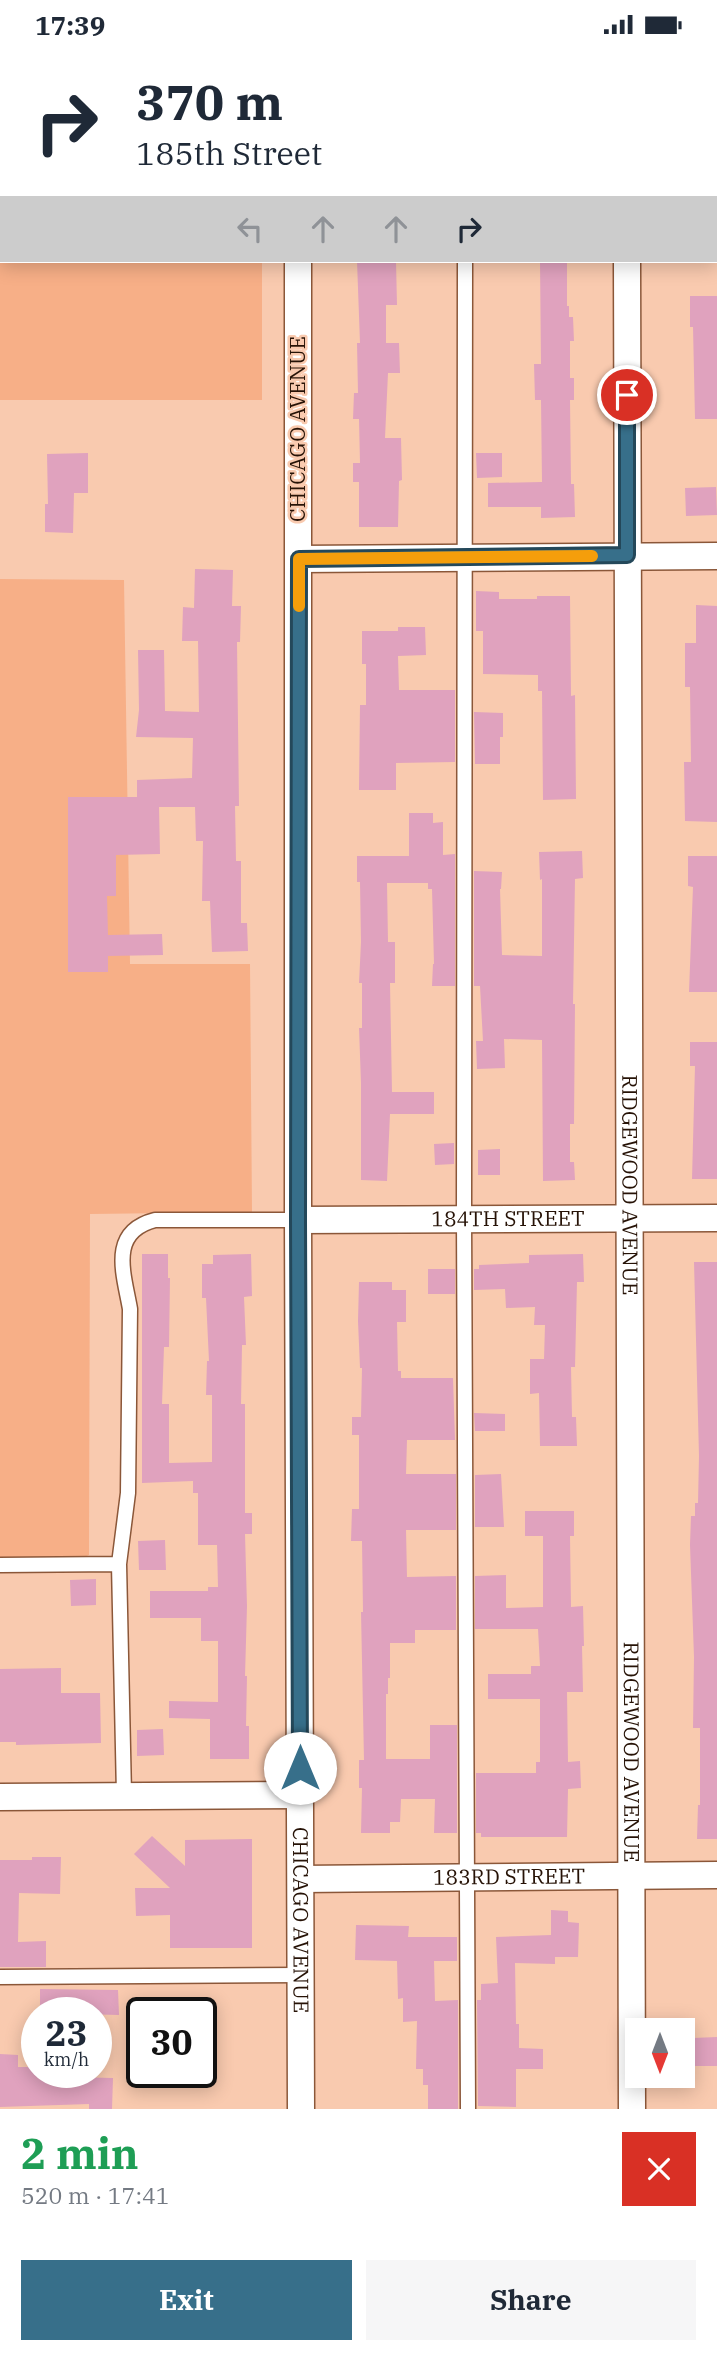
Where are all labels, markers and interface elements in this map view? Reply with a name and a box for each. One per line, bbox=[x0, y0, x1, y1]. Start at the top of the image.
text: 17:39 bbox=[35, 8, 105, 42]
text: 370 m bbox=[136, 70, 283, 133]
icon: right bbox=[21, 77, 112, 168]
text: 185th Street bbox=[136, 132, 322, 174]
icon: left bbox=[231, 210, 269, 248]
icon: ahead bbox=[304, 210, 342, 248]
icon: ahead bbox=[377, 210, 415, 248]
icon: right bbox=[450, 210, 488, 248]
street label: CHICAGO AVENUE bbox=[283, 336, 311, 522]
pin bbox=[597, 365, 657, 425]
icon: arrive bbox=[608, 376, 646, 414]
street label: RIDGEWOOD AVENUE bbox=[616, 1074, 645, 1296]
street label: 184TH STREET bbox=[431, 1204, 585, 1232]
street label: RIDGEWOOD AVENUE bbox=[618, 1641, 646, 1863]
position arrow bbox=[263, 1731, 337, 1805]
street label: CHICAGO AVENUE bbox=[287, 1827, 316, 2013]
street label: 183RD STREET bbox=[433, 1861, 585, 1891]
speed limit sign: 30 bbox=[126, 1997, 217, 2088]
text: 23 bbox=[45, 2010, 88, 2056]
north arrow bbox=[625, 2018, 695, 2088]
map controls bbox=[625, 2018, 695, 2088]
text: km/h bbox=[44, 2048, 89, 2071]
text: 2 min bbox=[21, 2126, 139, 2181]
button: close bbox=[622, 2132, 696, 2206]
text: 520 m · 17:41 bbox=[21, 2180, 170, 2210]
button: Exit bbox=[21, 2260, 352, 2340]
button: Share bbox=[366, 2260, 696, 2340]

